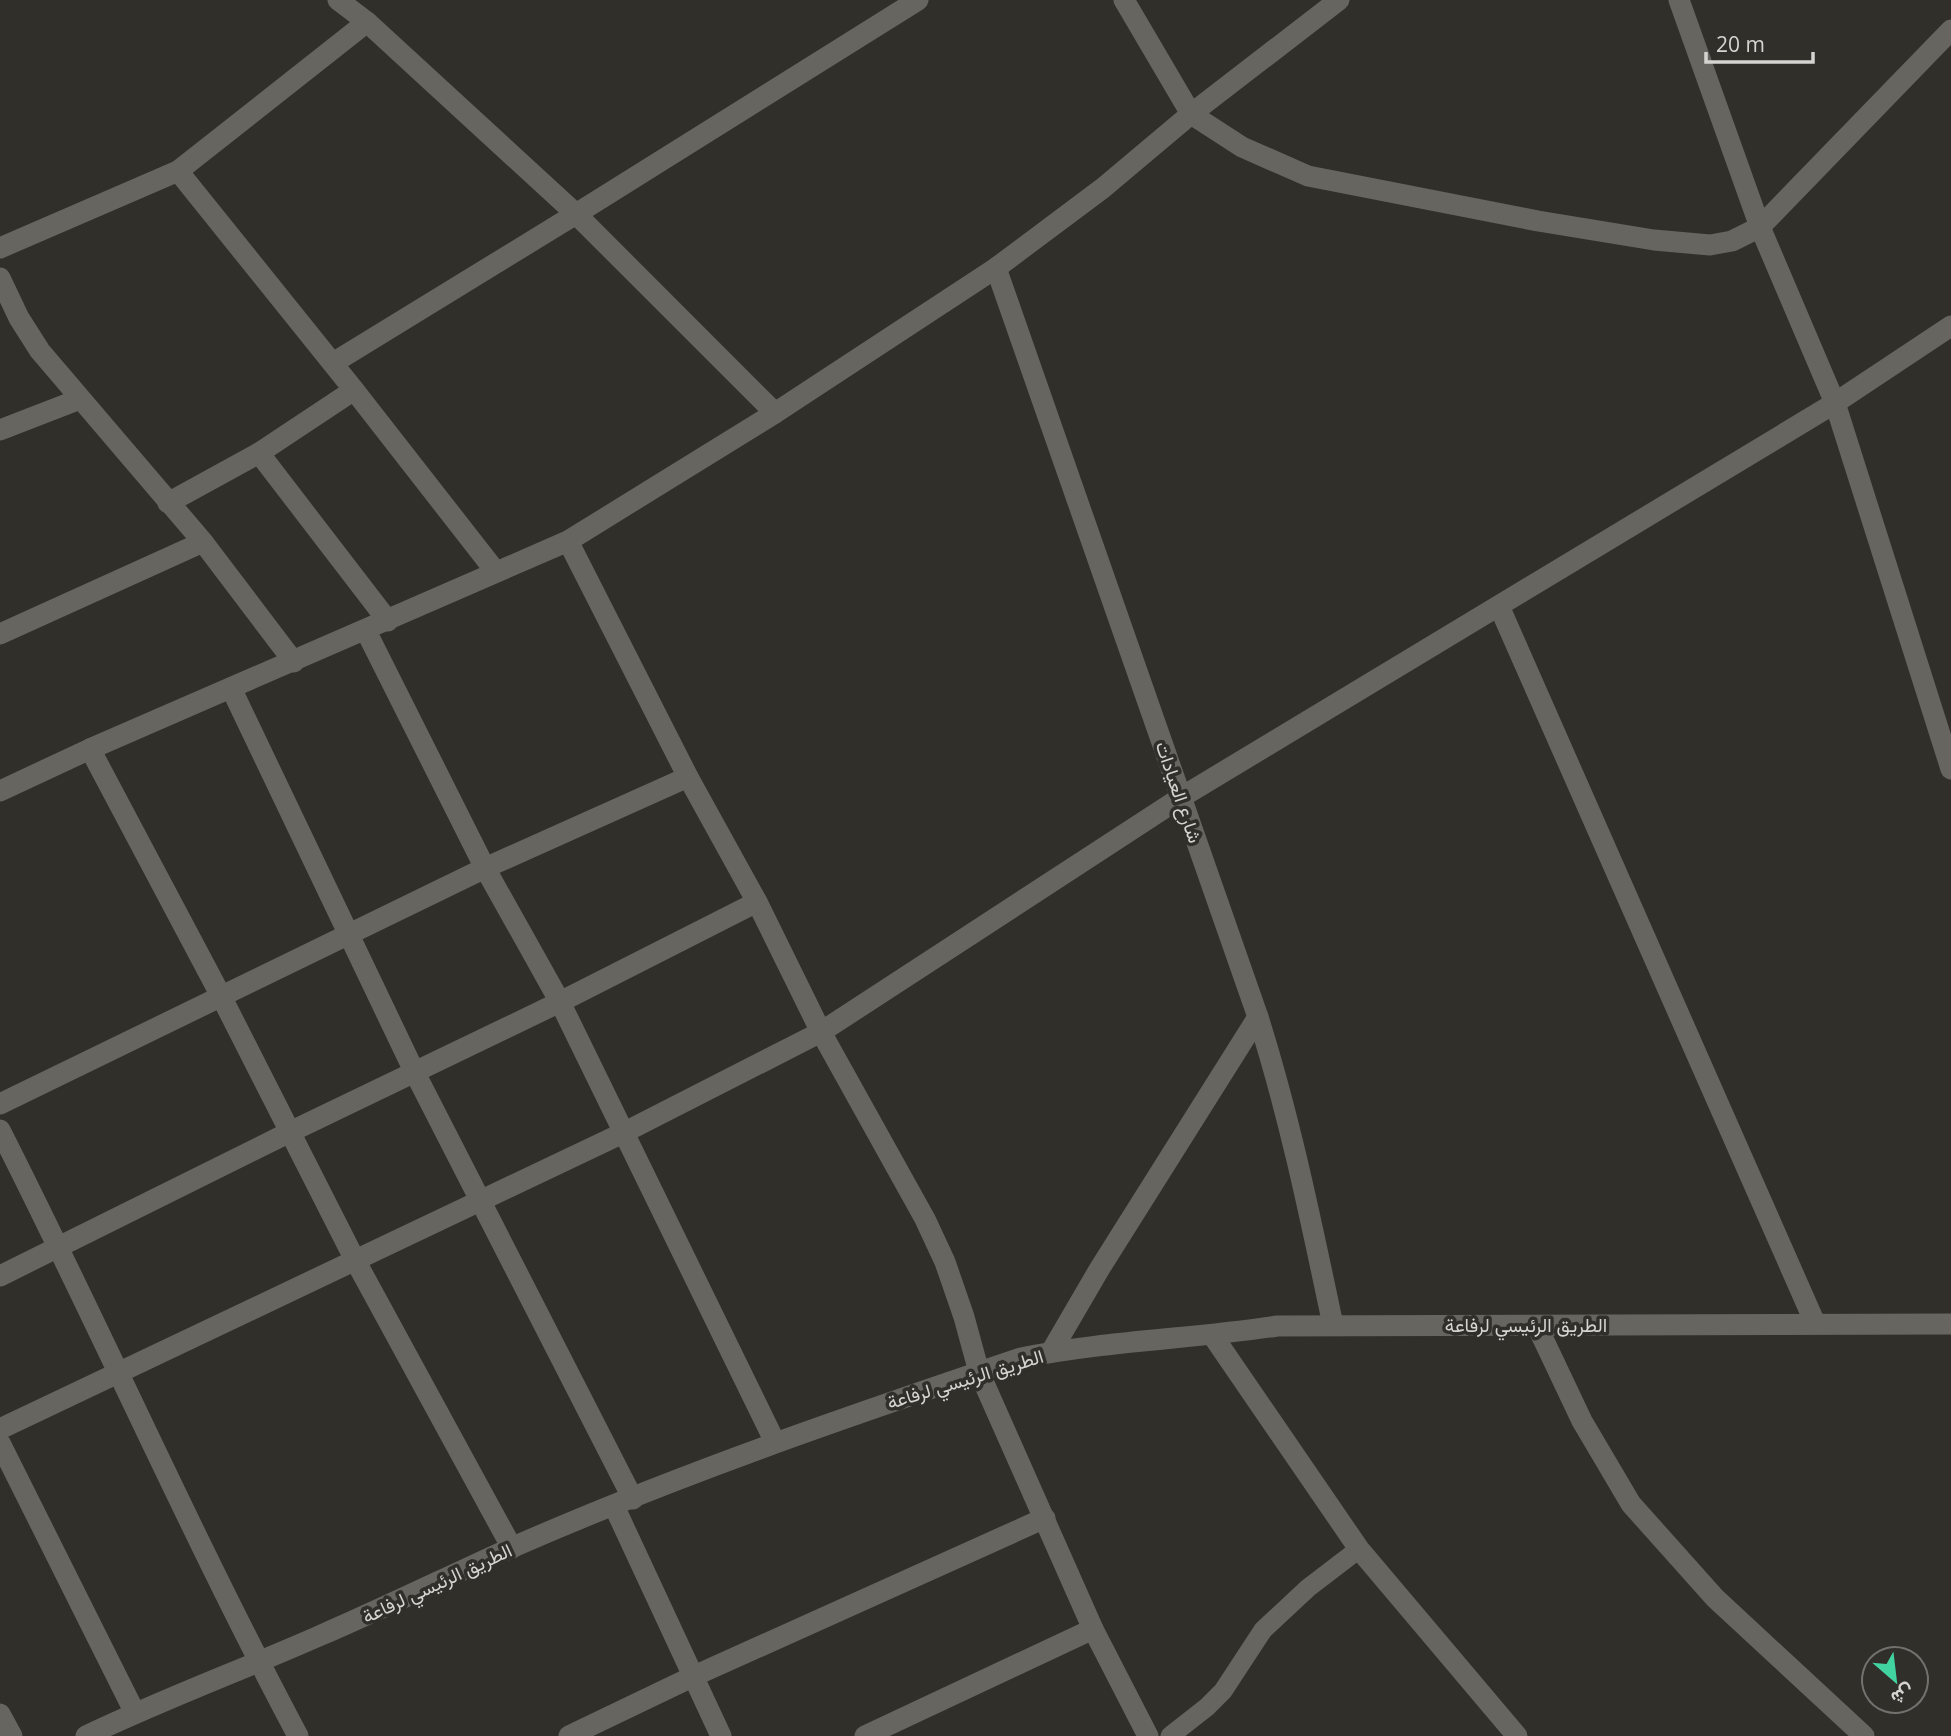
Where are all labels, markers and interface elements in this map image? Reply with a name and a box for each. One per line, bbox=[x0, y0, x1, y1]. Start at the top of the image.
scale bar bbox=[1706, 21, 1813, 65]
text: 20 m bbox=[1716, 30, 1765, 58]
street label: شارع العيادات bbox=[1149, 738, 1209, 846]
street label: الطريق الرئيسي لرفاعة bbox=[1445, 1312, 1607, 1341]
street label: الطريق الرئيسي لرفاعة bbox=[884, 1343, 1047, 1418]
street label: الطريق الرئيسي لرفاعة bbox=[358, 1537, 517, 1632]
north arrow bbox=[1860, 1645, 1930, 1715]
text: ش bbox=[1887, 1678, 1919, 1712]

